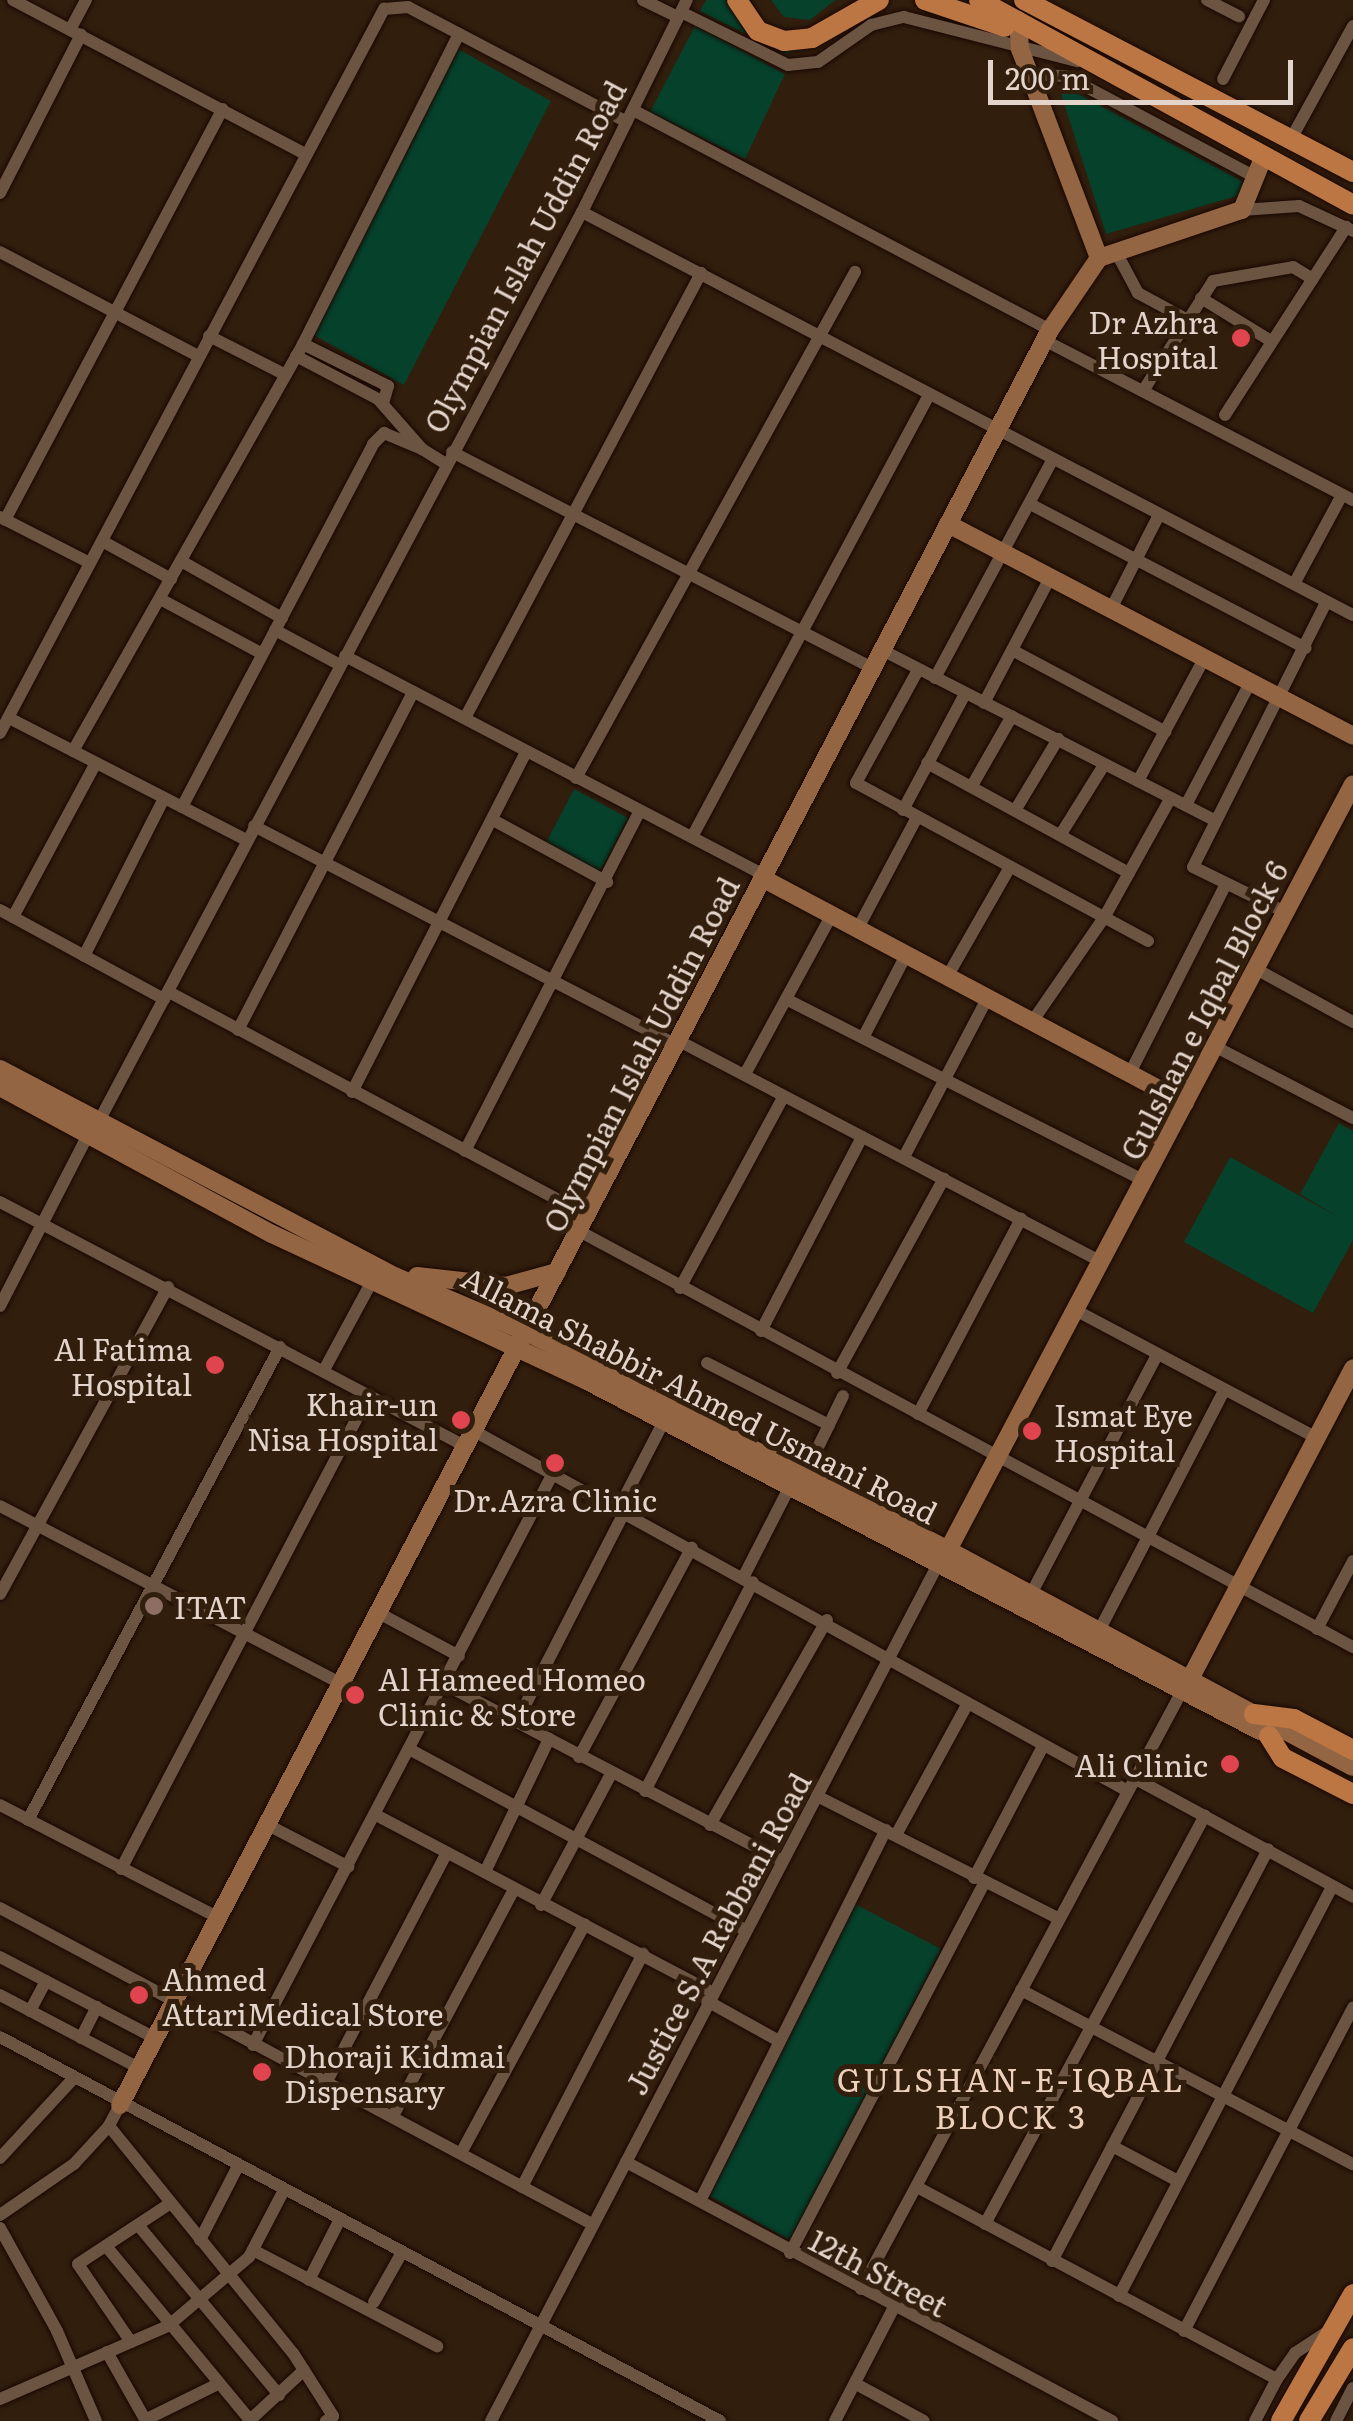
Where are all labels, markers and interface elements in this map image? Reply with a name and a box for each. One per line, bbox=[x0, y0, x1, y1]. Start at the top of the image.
scale bar bbox=[993, 40, 1298, 102]
text: 200 m bbox=[1005, 55, 1090, 99]
street label: Olympian Islah Uddin Road bbox=[416, 74, 632, 438]
place label: Dr Azhra Hospital bbox=[1088, 303, 1218, 374]
marker: Dr Azhra Hospital bbox=[1228, 325, 1254, 351]
street label: Gulshan e Iqbal Block 6 bbox=[1112, 855, 1294, 1165]
street label: Olympian Islah Uddin Road bbox=[535, 870, 745, 1238]
street label: Allama Shabbir Ahmed Usmani Road bbox=[456, 1258, 944, 1530]
place label: Al Fatima Hospital bbox=[54, 1330, 192, 1400]
marker: Al Fatima Hospital bbox=[202, 1352, 228, 1378]
place label: Khair-un Nisa Hospital bbox=[247, 1385, 438, 1456]
place label: Ismat Eye Hospital bbox=[1054, 1396, 1193, 1466]
marker: Khair-un Nisa Hospital bbox=[448, 1407, 474, 1433]
marker: Ismat Eye Hospital bbox=[1019, 1418, 1045, 1444]
marker: Dr.Azra Clinic bbox=[542, 1450, 568, 1476]
place label: Dr.Azra Clinic bbox=[453, 1481, 657, 1517]
place label: ITAT bbox=[174, 1588, 247, 1624]
marker: ITAT bbox=[143, 1595, 165, 1617]
place label: Al Hameed Homeo Clinic & Store bbox=[378, 1660, 646, 1730]
marker: Al Hameed Homeo Clinic & Store bbox=[342, 1682, 368, 1708]
place label: Ali Clinic bbox=[1074, 1746, 1208, 1782]
marker: Ali Clinic bbox=[1217, 1751, 1243, 1777]
street label: Justice S.A Rabbani Road bbox=[617, 1766, 817, 2100]
place label: Ahmed AttariMedical Store bbox=[162, 1960, 444, 2030]
marker: Ahmed AttariMedical Store bbox=[126, 1982, 152, 2008]
place label: Dhoraji Kidmai Dispensary bbox=[284, 2037, 505, 2108]
marker: Dhoraji Kidmai Dispensary bbox=[249, 2059, 275, 2085]
district label: GULSHAN-E-IQBAL BLOCK 3 bbox=[837, 2060, 1185, 2135]
street label: 12th Street bbox=[804, 2221, 954, 2323]

